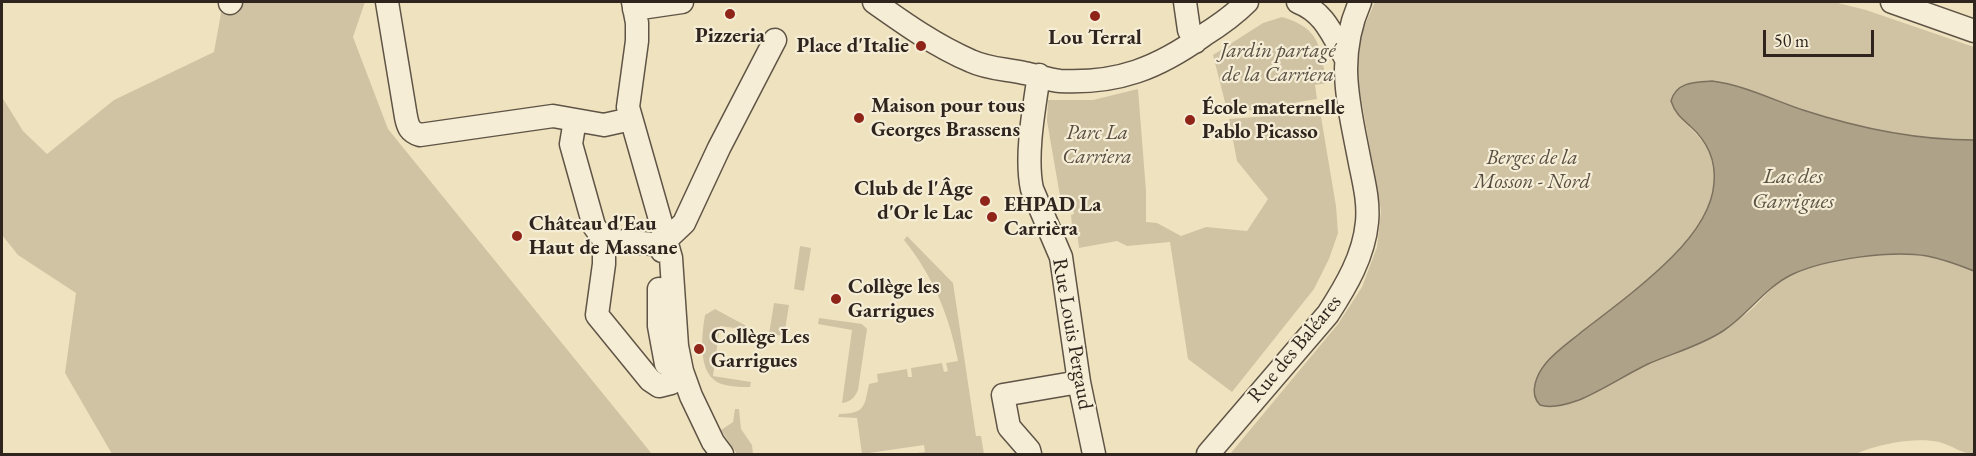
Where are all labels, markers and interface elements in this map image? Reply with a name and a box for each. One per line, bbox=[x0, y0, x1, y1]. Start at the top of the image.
marker: Pizzeria bbox=[723, 7, 737, 21]
marker: Lou Terral bbox=[1088, 9, 1102, 23]
scale bar bbox=[1766, 18, 1877, 56]
place label: Pizzeria bbox=[695, 23, 765, 49]
place label: Lou Terral bbox=[1048, 25, 1142, 51]
text: 50 m bbox=[1774, 29, 1809, 52]
place label: Place d'Italie bbox=[797, 33, 909, 59]
park label: Jardin partagé de la Carriera bbox=[1220, 38, 1336, 88]
marker: Place d'Italie bbox=[914, 39, 928, 53]
place label: Maison pour tous Georges Brassens bbox=[871, 93, 1025, 143]
place label: École maternelle Pablo Picasso bbox=[1202, 95, 1345, 145]
marker: Maison pour tous Georges Brassens bbox=[852, 111, 866, 125]
marker: École maternelle Pablo Picasso bbox=[1183, 113, 1197, 127]
park label: Parc La Carriera bbox=[1062, 120, 1132, 170]
park label: Berges de la Mosson - Nord bbox=[1474, 145, 1590, 195]
water label: Lac des Garrigues bbox=[1752, 164, 1834, 216]
place label: Club de l'Âge d'Or le Lac bbox=[854, 176, 973, 226]
place label: EHPAD La Carrièra bbox=[1004, 192, 1101, 242]
marker: Club de l'Âge d'Or le Lac bbox=[978, 194, 992, 208]
marker: EHPAD La Carrièra bbox=[985, 210, 999, 224]
place label: Château d'Eau Haut de Massane bbox=[529, 211, 677, 261]
marker: Château d'Eau Haut de Massane bbox=[510, 229, 524, 243]
street label: Rue Louis Pergaud bbox=[1046, 256, 1098, 412]
place label: Collège les Garrigues bbox=[848, 274, 940, 324]
street label: Rue des Baléares bbox=[1243, 290, 1347, 408]
marker: Collège les Garrigues bbox=[829, 292, 843, 306]
place label: Collège Les Garrigues bbox=[711, 324, 810, 374]
marker: Collège Les Garrigues bbox=[692, 342, 706, 356]

